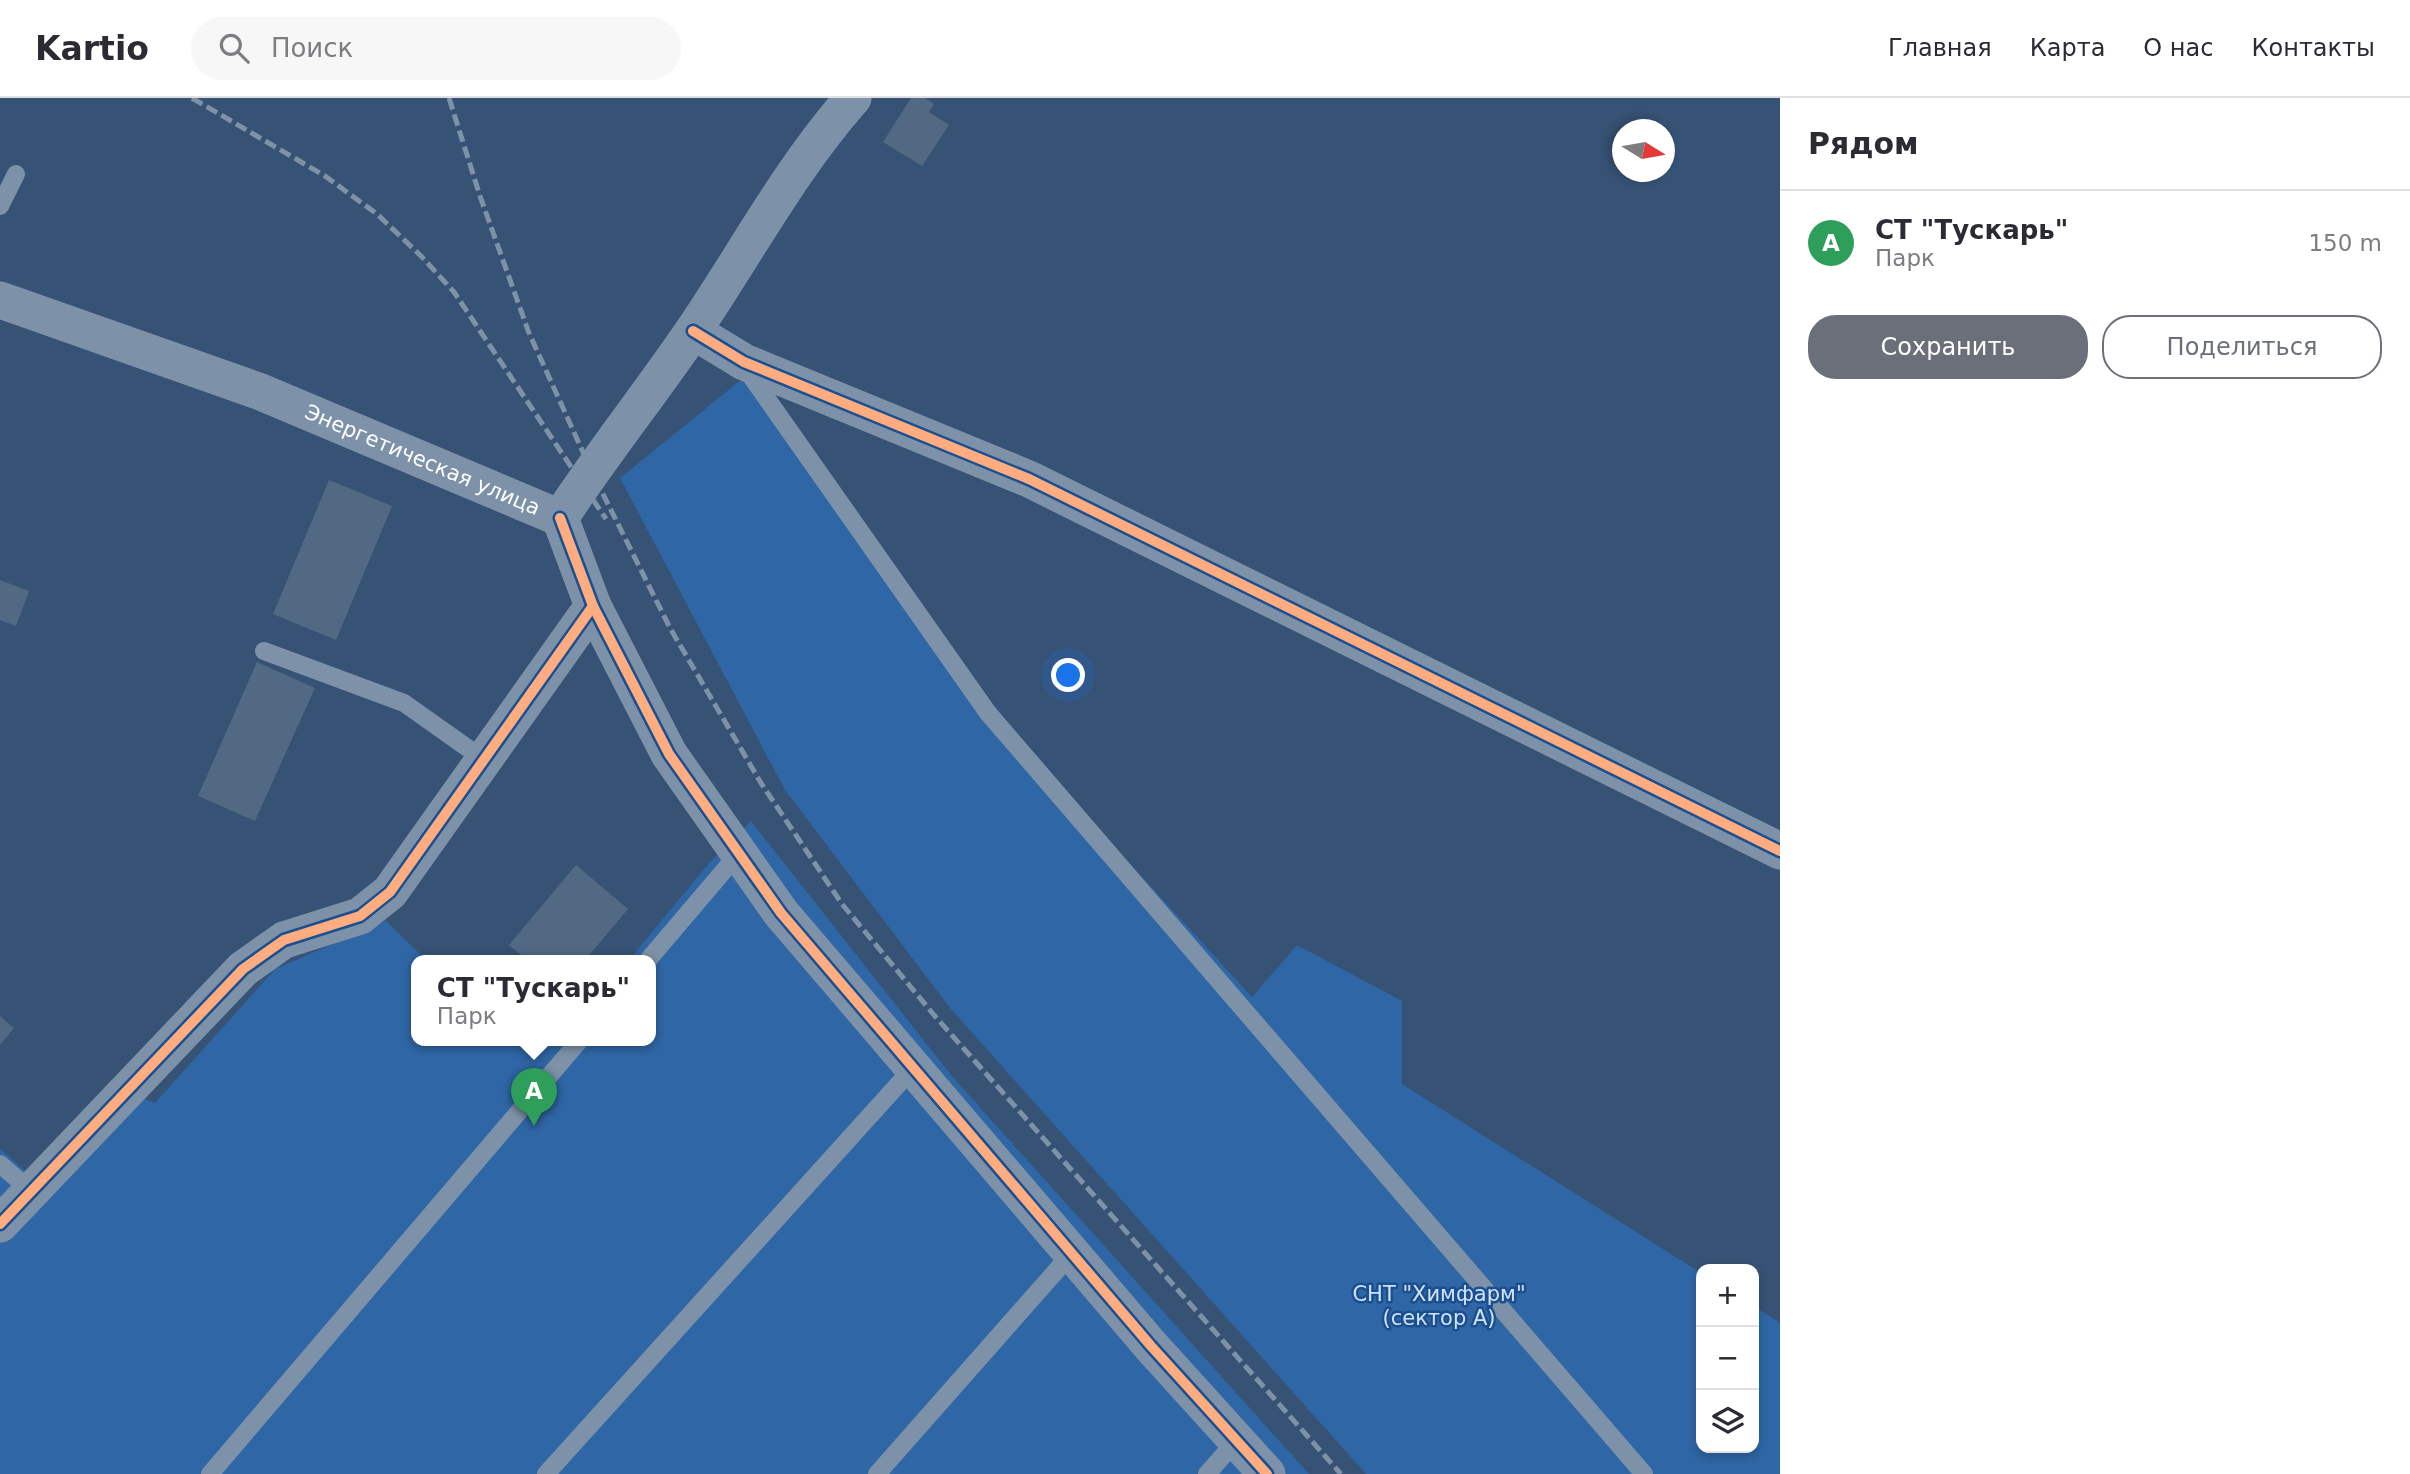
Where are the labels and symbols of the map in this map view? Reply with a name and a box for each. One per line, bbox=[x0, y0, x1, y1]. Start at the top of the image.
north arrow bbox=[1612, 119, 1675, 182]
street label: Энергетическая улица bbox=[301, 400, 544, 520]
your location bbox=[1051, 658, 1085, 692]
pin: A bbox=[511, 1068, 557, 1126]
park label: СНТ "Химфарм" (сектор А) bbox=[1352, 1282, 1526, 1330]

